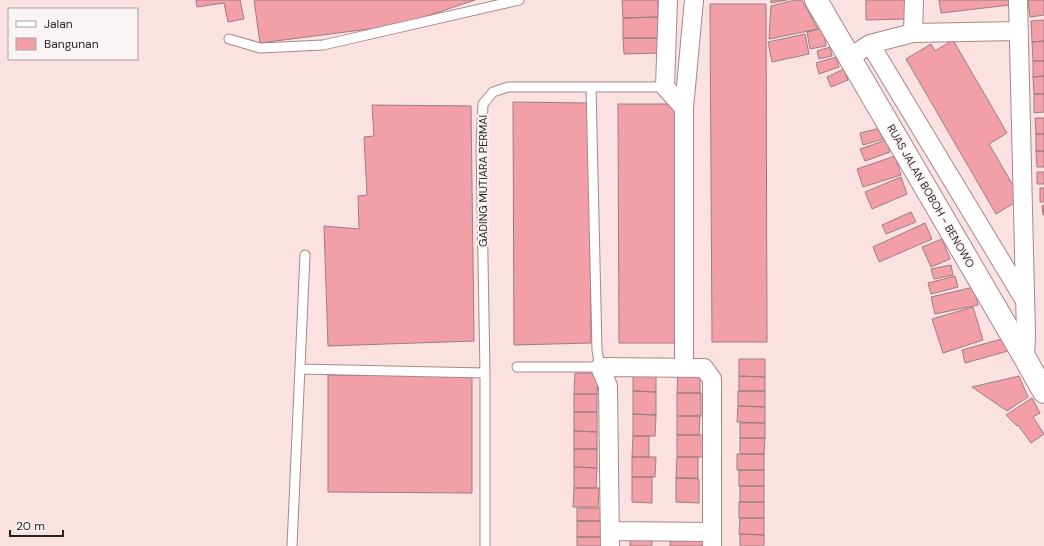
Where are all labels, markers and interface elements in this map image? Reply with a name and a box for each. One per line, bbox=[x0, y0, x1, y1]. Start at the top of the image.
legend bbox=[8, 8, 138, 60]
text: Jalan bbox=[44, 16, 73, 32]
text: Bangunan bbox=[44, 36, 99, 52]
street label: GADING MUTIARA PERMAI bbox=[476, 115, 490, 247]
street label: RUAS JALAN BOBOH - BENOWO bbox=[884, 122, 978, 270]
scale bar bbox=[10, 512, 63, 538]
text: 20 m bbox=[16, 518, 45, 534]

